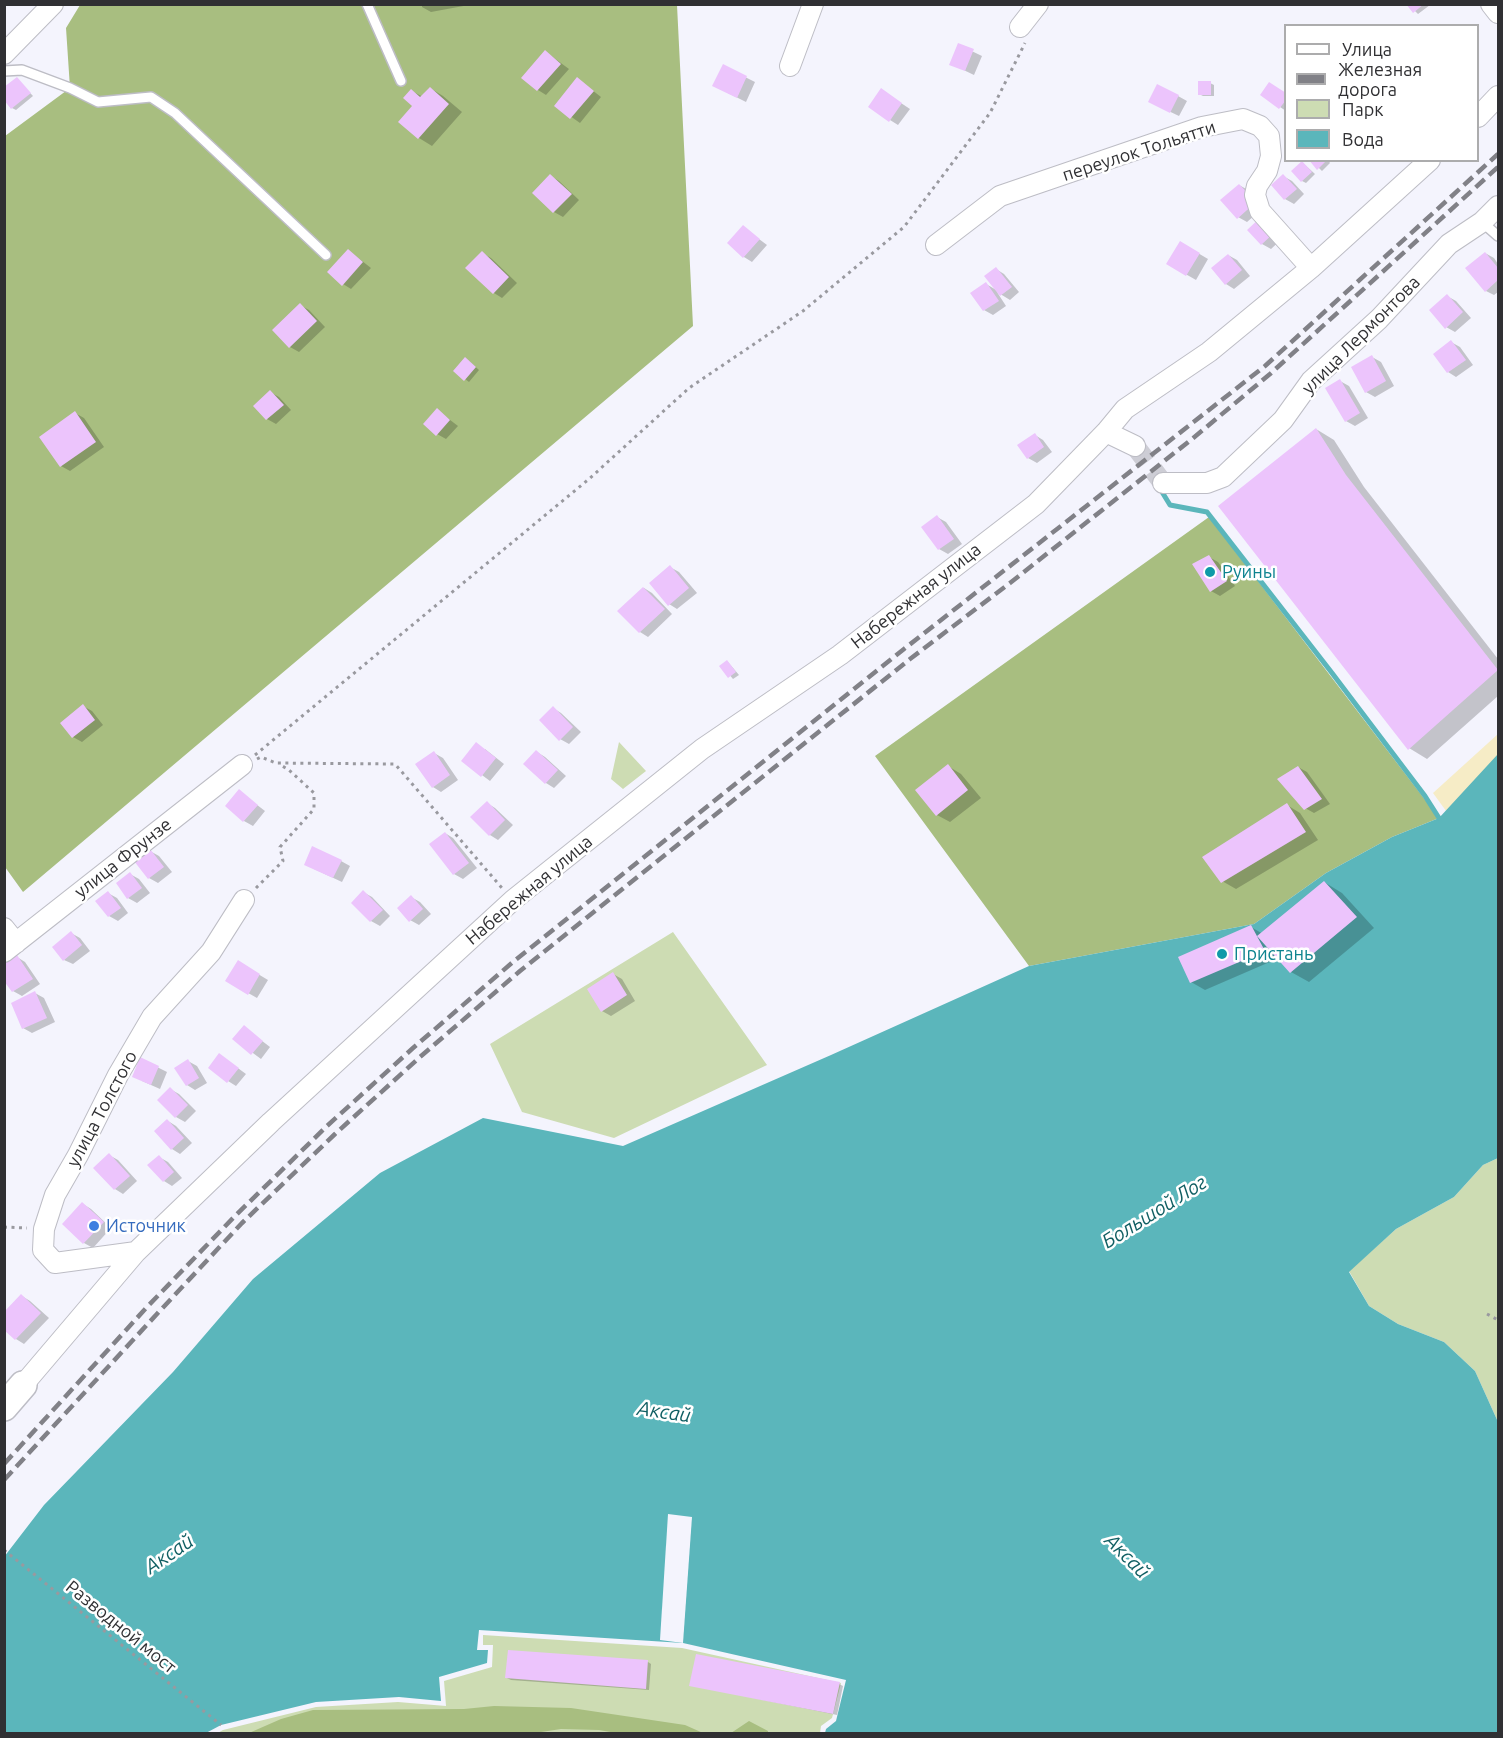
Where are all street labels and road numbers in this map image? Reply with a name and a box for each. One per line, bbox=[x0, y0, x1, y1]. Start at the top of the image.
street label: переулок Тольятти bbox=[1060, 116, 1218, 186]
street label: улица Лермонтова bbox=[1297, 271, 1425, 399]
street label: Набережная улица bbox=[847, 539, 985, 653]
street label: улица Фрунзе bbox=[70, 813, 176, 903]
street label: Набережная улица bbox=[461, 831, 597, 949]
street label: улица Толстого bbox=[62, 1047, 142, 1171]
street label: Разводной мост bbox=[62, 1576, 180, 1678]

